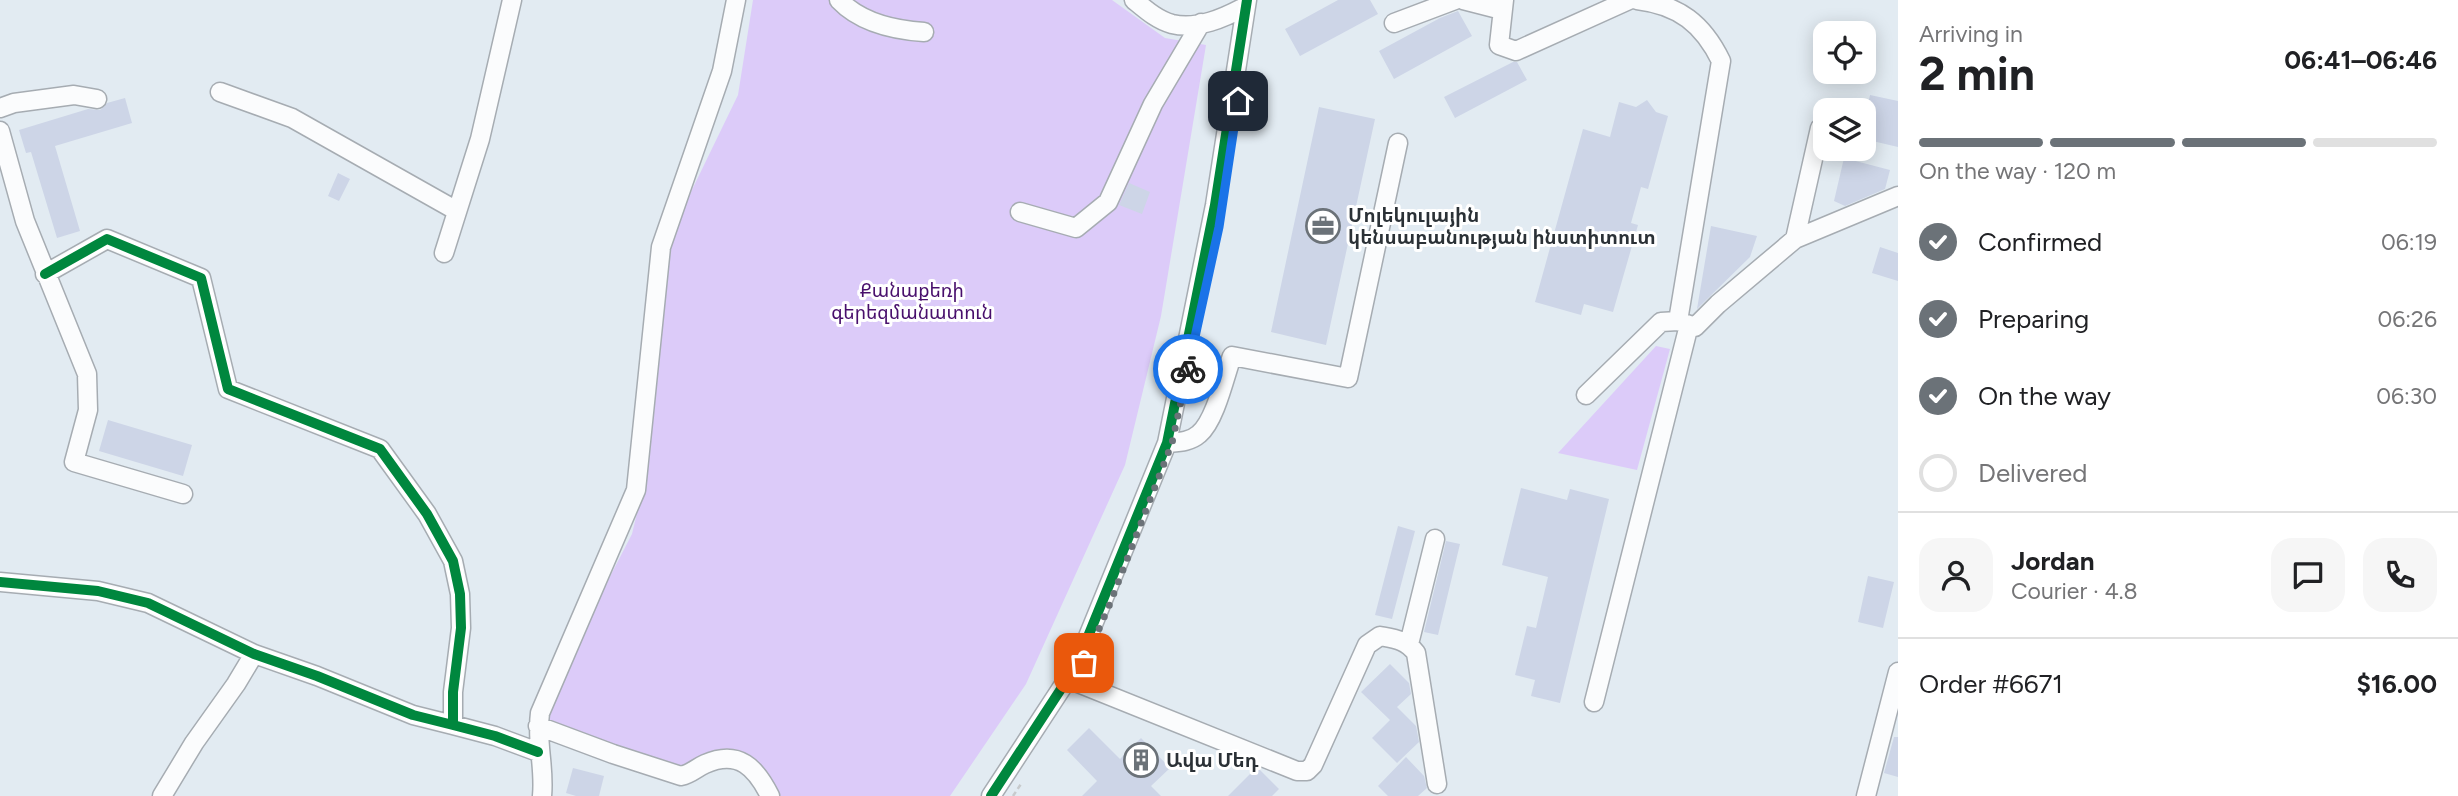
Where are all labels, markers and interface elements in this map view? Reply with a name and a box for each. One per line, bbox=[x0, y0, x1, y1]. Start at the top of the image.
text: Arriving in bbox=[1919, 20, 2023, 48]
map controls bbox=[1813, 21, 1876, 161]
button: locate bbox=[1813, 21, 1876, 84]
text: 06:41–06:46 bbox=[2284, 44, 2437, 76]
text: 2 min bbox=[1919, 46, 2035, 102]
pin bbox=[1208, 71, 1268, 131]
icon: home bbox=[1219, 82, 1257, 120]
button: layers bbox=[1813, 98, 1876, 161]
text: On the way · 120 m bbox=[1919, 157, 2116, 185]
place label: Մոլեկուլային կենսաբանության ինստիտուտ bbox=[1348, 204, 1656, 249]
office icon: Մոլեկուլային կենսաբանության ինստիտուտ bbox=[1304, 207, 1342, 245]
icon: check bbox=[1919, 223, 1957, 261]
text: Confirmed bbox=[1978, 226, 2102, 258]
text: 06:19 bbox=[2381, 228, 2437, 256]
park label: Քանաքեռի գերեզմանատուն bbox=[831, 279, 993, 324]
icon: check bbox=[1919, 300, 1957, 338]
text: Preparing bbox=[1978, 303, 2089, 335]
text: 06:26 bbox=[2378, 305, 2437, 333]
courier bbox=[1153, 334, 1223, 404]
icon: bike bbox=[1169, 350, 1207, 388]
icon: check bbox=[1919, 377, 1957, 415]
text: On the way bbox=[1978, 380, 2111, 412]
text: 06:30 bbox=[2376, 382, 2437, 410]
text: Delivered bbox=[1978, 457, 2087, 489]
button: person bbox=[1919, 538, 1993, 612]
button: chat bbox=[2271, 538, 2345, 612]
button: phone bbox=[2363, 538, 2437, 612]
text: Jordan bbox=[2011, 545, 2094, 577]
text: Courier · 4.8 bbox=[2011, 577, 2138, 605]
pin bbox=[1054, 633, 1114, 693]
icon: bag bbox=[1065, 644, 1103, 682]
text: Order #6671 bbox=[1919, 668, 2063, 700]
text: $16.00 bbox=[2356, 668, 2437, 700]
building icon: Ավա Մեդ bbox=[1122, 741, 1160, 779]
place label: Ավա Մեդ bbox=[1166, 749, 1259, 772]

